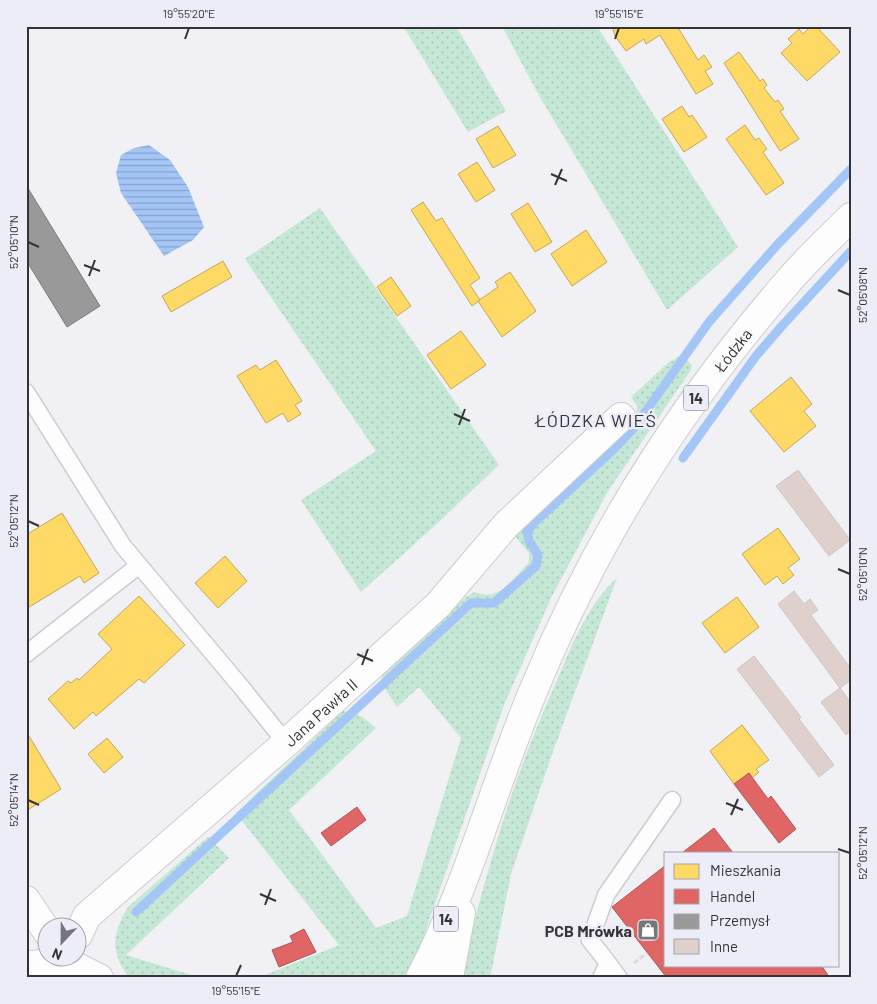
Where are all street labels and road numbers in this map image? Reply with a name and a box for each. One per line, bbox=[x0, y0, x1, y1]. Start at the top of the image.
street label: Łódzka bbox=[709, 324, 755, 376]
road number: 14 bbox=[684, 386, 708, 410]
street label: Jana Pawła II bbox=[280, 674, 361, 750]
road number: 14 bbox=[434, 906, 458, 932]

